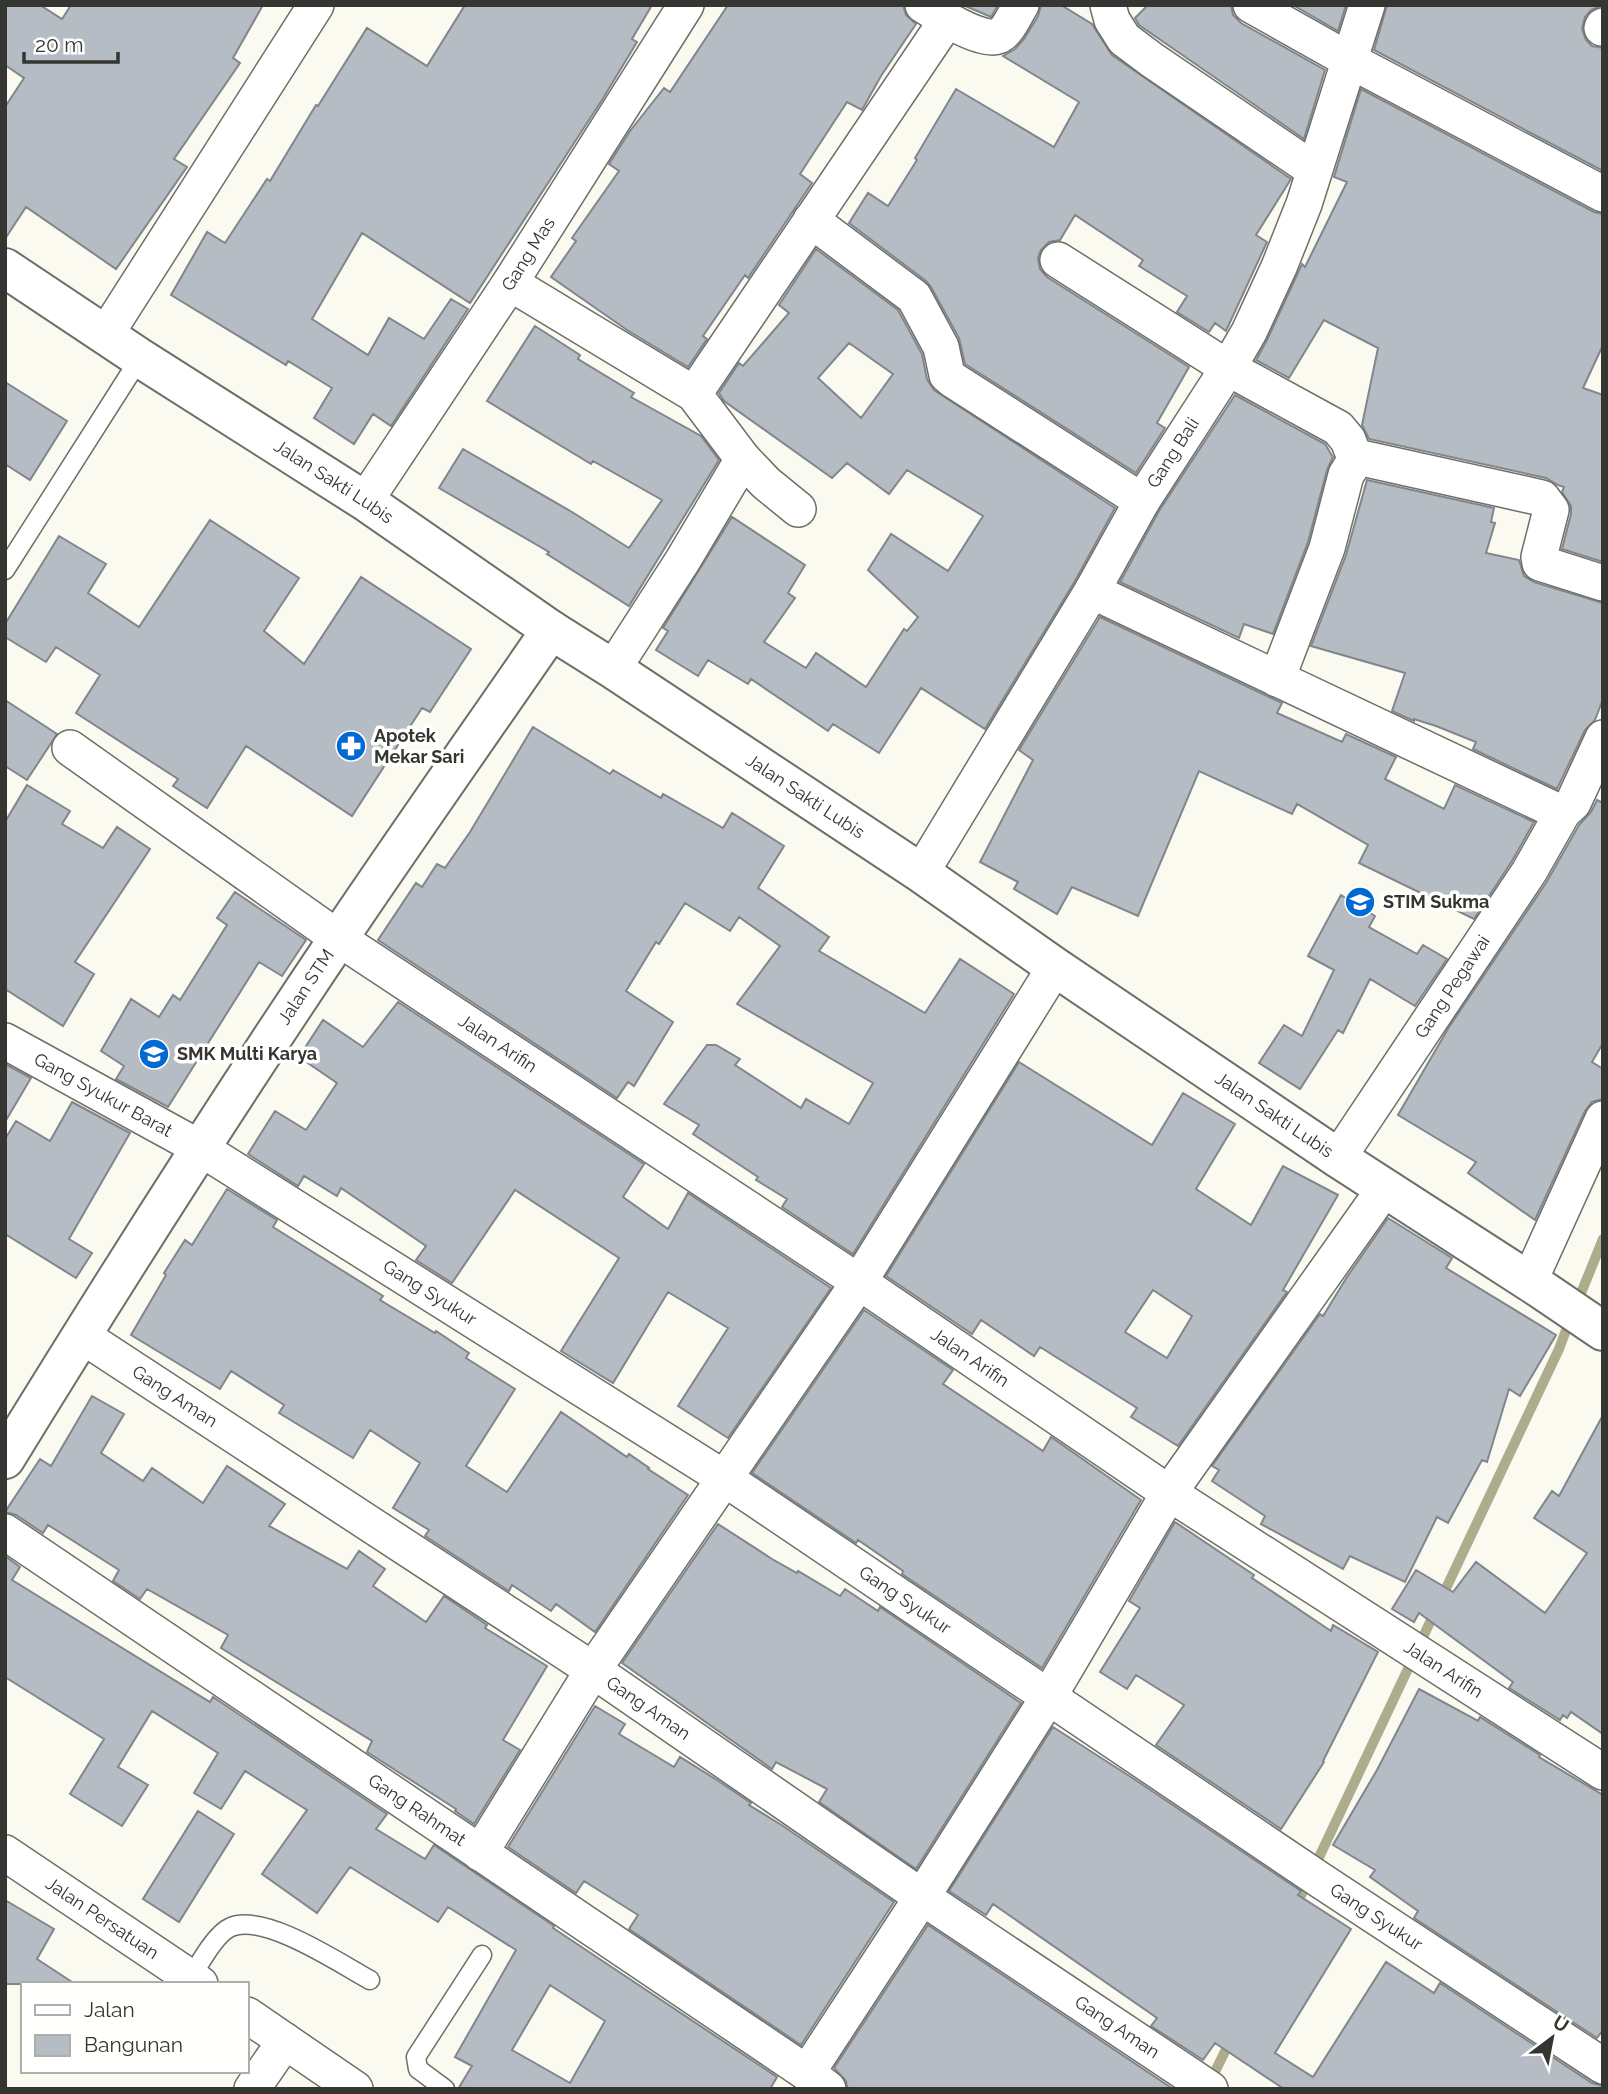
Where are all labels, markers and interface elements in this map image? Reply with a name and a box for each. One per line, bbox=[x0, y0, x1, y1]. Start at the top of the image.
scale bar bbox=[24, 21, 119, 65]
text: 20 m bbox=[35, 32, 83, 57]
street label: Gang Mas bbox=[497, 213, 559, 295]
street label: Gang Bali bbox=[1142, 414, 1203, 492]
street label: Jalan Sakti Lubis bbox=[270, 435, 398, 528]
place label: Apotek Mekar Sari bbox=[374, 725, 464, 767]
pharmacy icon: Apotek Mekar Sari bbox=[334, 729, 368, 763]
street label: Jalan Sakti Lubis bbox=[742, 749, 869, 843]
school or university icon: STIM Sukma bbox=[1343, 885, 1377, 919]
place label: STIM Sukma bbox=[1383, 891, 1489, 912]
street label: Gang Pegawai bbox=[1410, 931, 1494, 1042]
street label: Jalan STM bbox=[273, 945, 338, 1028]
street label: Jalan Arifin bbox=[455, 1010, 541, 1077]
school or university icon: SMK Multi Karya bbox=[137, 1037, 171, 1071]
place label: SMK Multi Karya bbox=[177, 1043, 317, 1064]
street label: Gang Syukur Barat bbox=[31, 1048, 176, 1141]
street label: Jalan Sakti Lubis bbox=[1211, 1067, 1338, 1162]
street label: Gang Syukur bbox=[379, 1255, 481, 1330]
street label: Jalan Arifin bbox=[927, 1323, 1013, 1391]
street label: Gang Aman bbox=[128, 1360, 221, 1431]
street label: Gang Syukur bbox=[855, 1561, 956, 1639]
street label: Jalan Arifin bbox=[1400, 1636, 1487, 1702]
street label: Gang Aman bbox=[602, 1671, 695, 1744]
street label: Gang Rahmat bbox=[365, 1769, 470, 1850]
street label: Jalan Persatuan bbox=[42, 1872, 163, 1963]
street label: Gang Syukur bbox=[1326, 1879, 1427, 1955]
legend bbox=[21, 1982, 248, 2073]
street label: Gang Aman bbox=[1071, 1991, 1164, 2062]
text: Jalan bbox=[84, 1997, 135, 2022]
north arrow bbox=[1517, 2003, 1587, 2073]
text: U bbox=[1549, 2010, 1573, 2037]
text: Bangunan bbox=[84, 2032, 183, 2057]

